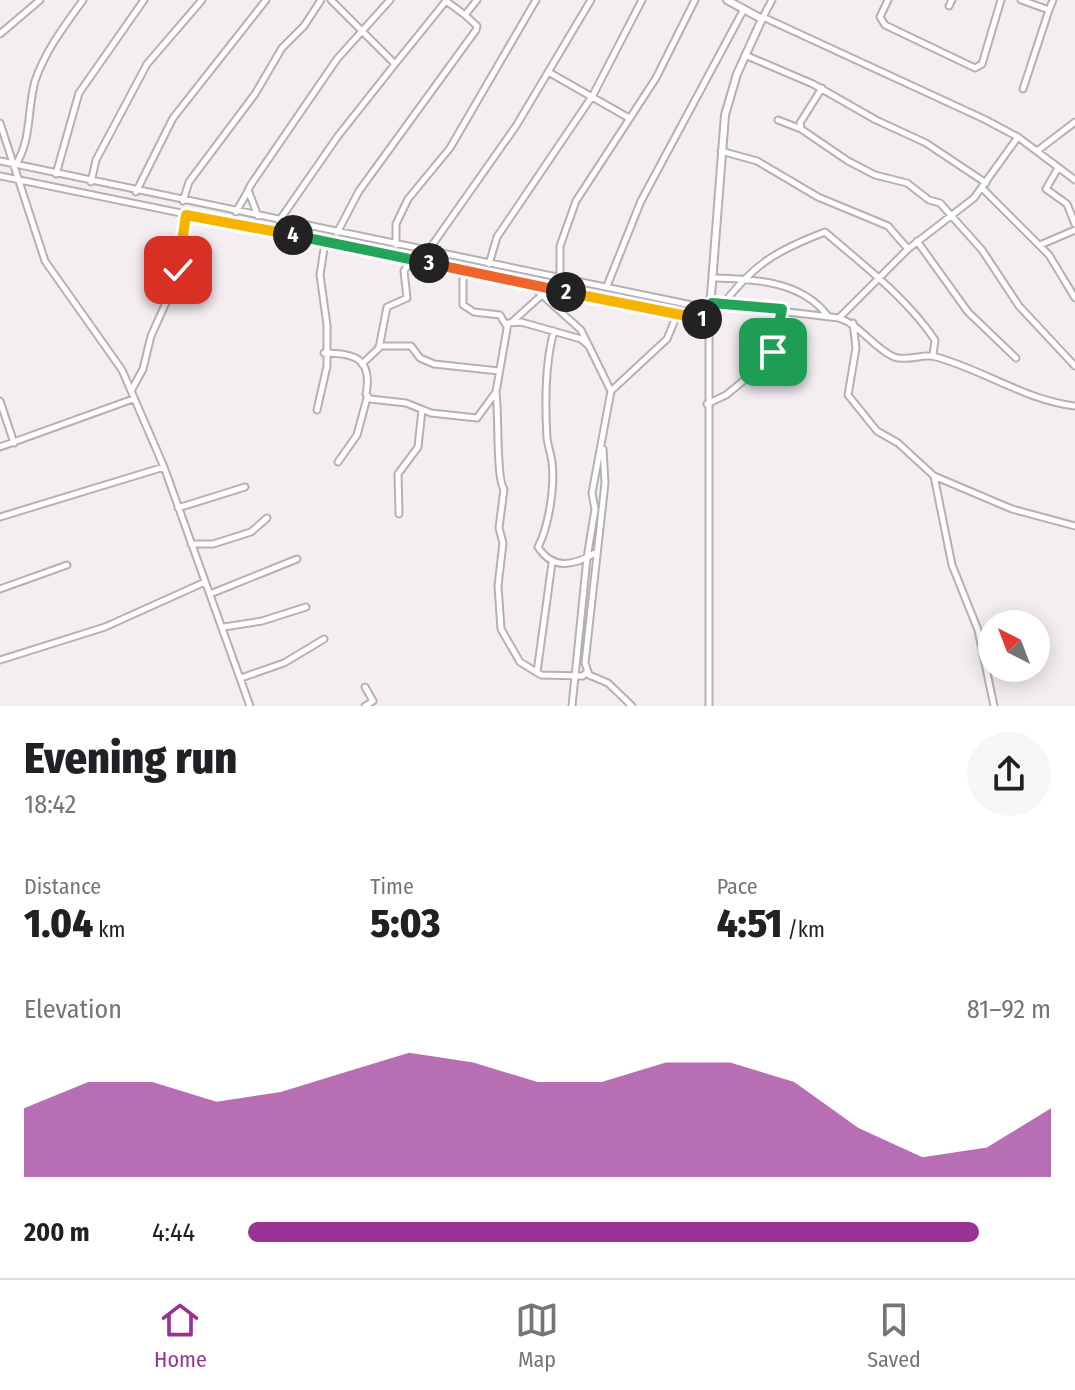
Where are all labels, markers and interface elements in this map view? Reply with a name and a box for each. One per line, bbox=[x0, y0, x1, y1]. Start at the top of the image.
pin: 4 bbox=[273, 215, 313, 255]
text: 4 bbox=[287, 221, 299, 248]
pin bbox=[144, 236, 212, 304]
pin: 3 bbox=[409, 243, 449, 283]
icon: check bbox=[156, 248, 200, 292]
text: 3 bbox=[424, 249, 434, 276]
pin: 2 bbox=[546, 272, 586, 312]
text: 2 bbox=[561, 278, 571, 305]
pin: 1 bbox=[682, 299, 722, 339]
text: 1 bbox=[697, 305, 707, 332]
pin bbox=[739, 318, 807, 386]
icon: arrive bbox=[751, 330, 795, 374]
north arrow bbox=[978, 610, 1050, 682]
map controls bbox=[978, 610, 1050, 682]
text: Evening run bbox=[24, 732, 237, 785]
button: share bbox=[967, 732, 1051, 816]
text: 18:42 bbox=[24, 789, 76, 820]
text: Distance bbox=[24, 873, 101, 900]
text: Time bbox=[370, 873, 414, 900]
text: Pace bbox=[717, 873, 758, 900]
text: 1.04 bbox=[24, 900, 93, 948]
text: 5:03 bbox=[370, 900, 441, 948]
text: 4:51 bbox=[717, 900, 782, 948]
text: km bbox=[93, 916, 125, 943]
text: /km bbox=[782, 916, 825, 943]
text: Elevation bbox=[24, 994, 122, 1025]
text: 81–92 m bbox=[967, 994, 1051, 1025]
text: 200 m bbox=[24, 1217, 90, 1248]
text: 4:44 bbox=[152, 1217, 195, 1248]
tab: Home bbox=[154, 1298, 207, 1373]
tab: Map bbox=[515, 1298, 559, 1373]
tab: Saved bbox=[867, 1298, 921, 1373]

